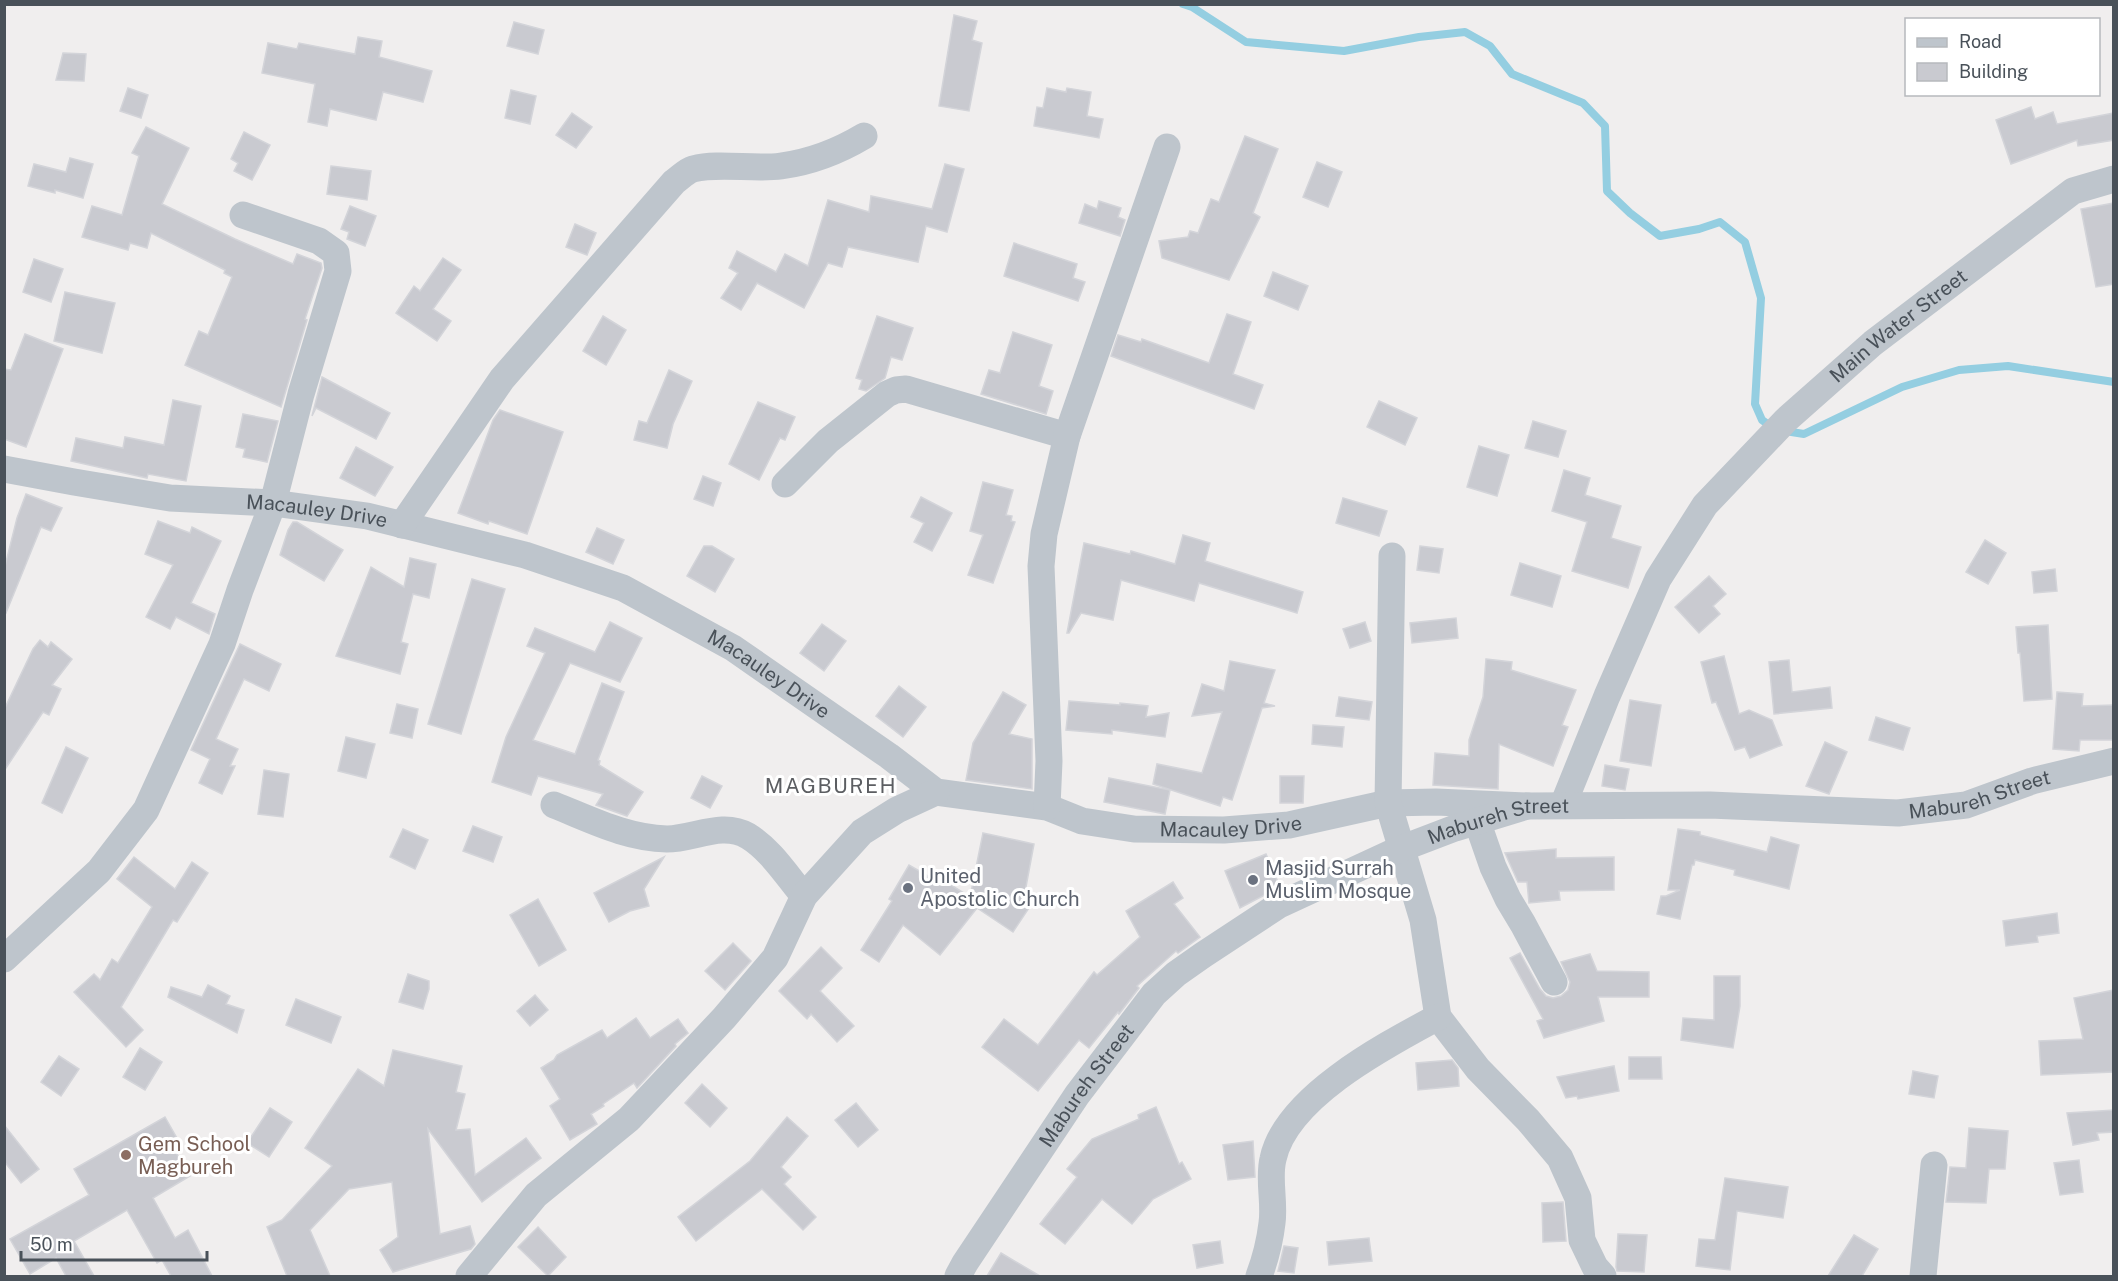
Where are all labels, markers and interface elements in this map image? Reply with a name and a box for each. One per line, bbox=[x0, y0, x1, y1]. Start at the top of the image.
legend bbox=[1905, 18, 2100, 96]
text: Road bbox=[1959, 31, 2002, 52]
text: Building bbox=[1959, 61, 2028, 82]
street label: Main Water Street bbox=[1825, 264, 1972, 388]
street label: Macauley Drive bbox=[246, 490, 390, 533]
street label: Macauley Drive bbox=[703, 624, 835, 723]
street label: Mabureh Street bbox=[1907, 765, 2053, 824]
district label: MAGBUREH bbox=[765, 773, 897, 798]
street label: Mabureh Street bbox=[1424, 794, 1569, 849]
street label: Macauley Drive bbox=[1159, 811, 1304, 842]
place label: Masjid Surrah Muslim Mosque bbox=[1265, 856, 1411, 903]
place label: United Apostolic Church bbox=[920, 864, 1080, 911]
marker: Masjid Surrah Muslim Mosque bbox=[1246, 873, 1260, 887]
marker: United Apostolic Church bbox=[901, 881, 915, 895]
street label: Mabureh Street bbox=[1034, 1019, 1139, 1151]
place label: Gem School Magbureh bbox=[138, 1132, 251, 1179]
marker: Gem School Magbureh bbox=[119, 1148, 133, 1162]
scale bar bbox=[21, 1224, 207, 1262]
text: 50 m bbox=[30, 1234, 73, 1255]

